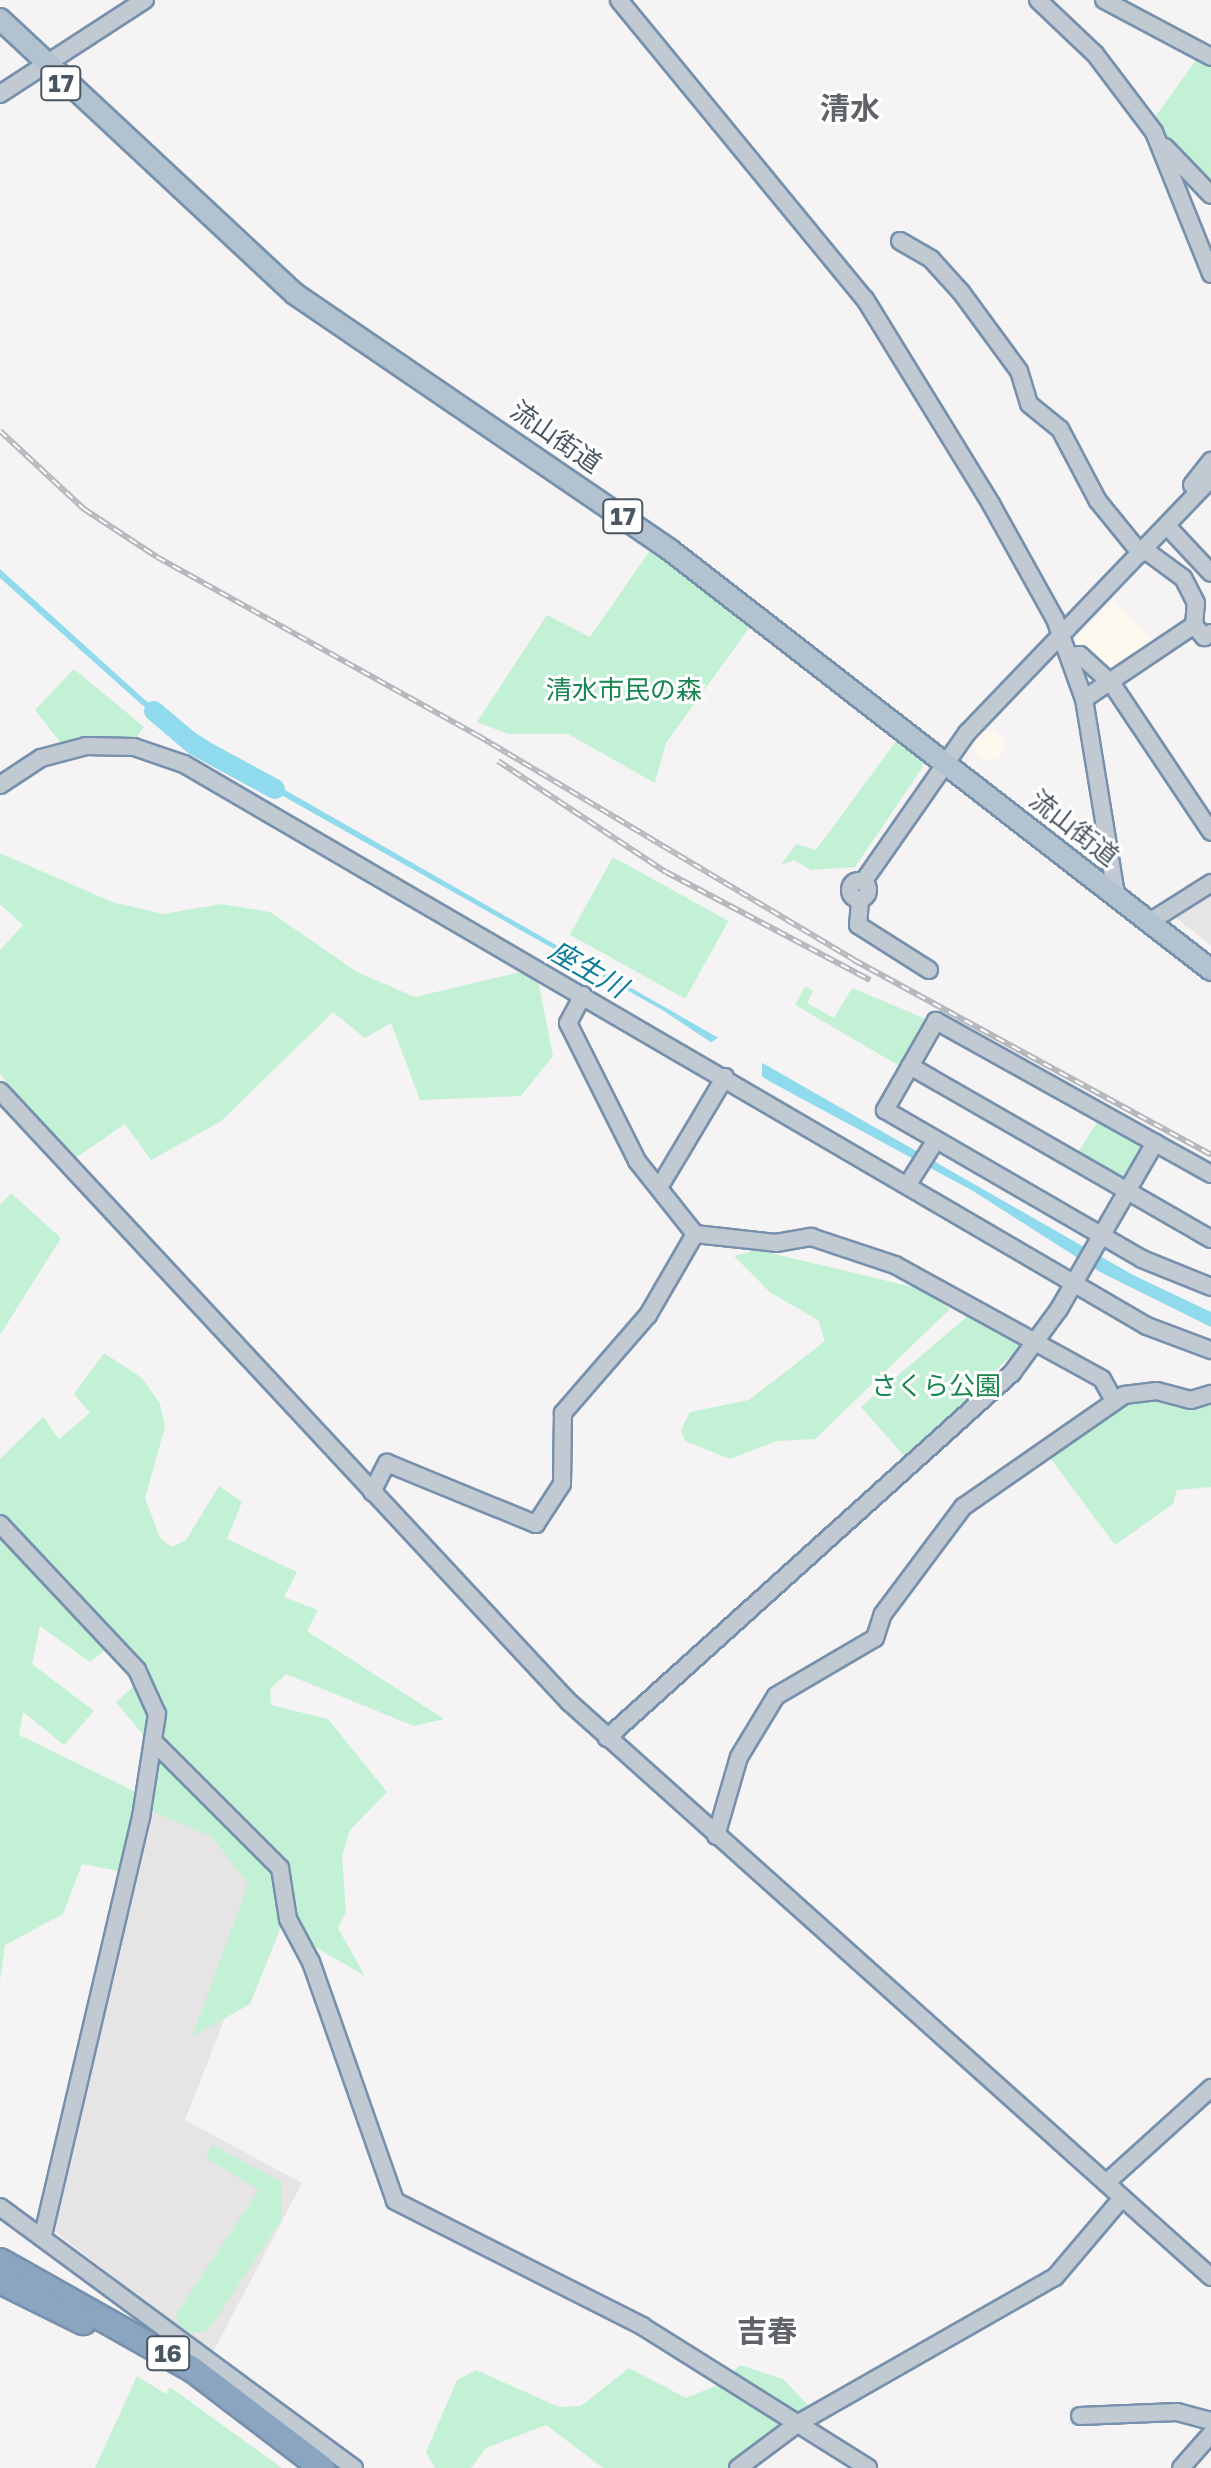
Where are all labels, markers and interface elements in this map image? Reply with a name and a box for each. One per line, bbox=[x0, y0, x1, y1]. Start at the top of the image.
road number: 17 bbox=[39, 63, 83, 103]
district label: 清水 bbox=[820, 90, 880, 126]
street label: 流山街道 bbox=[504, 394, 608, 480]
road number: 17 bbox=[601, 496, 645, 536]
park label: 清水市民の森 bbox=[546, 674, 702, 706]
street label: 流山街道 bbox=[1023, 784, 1125, 872]
water label: 座生川 bbox=[543, 933, 633, 1005]
park label: さくら公園 bbox=[871, 1370, 1001, 1402]
district label: 吉春 bbox=[737, 2313, 797, 2349]
road number: 16 bbox=[146, 2333, 190, 2373]

